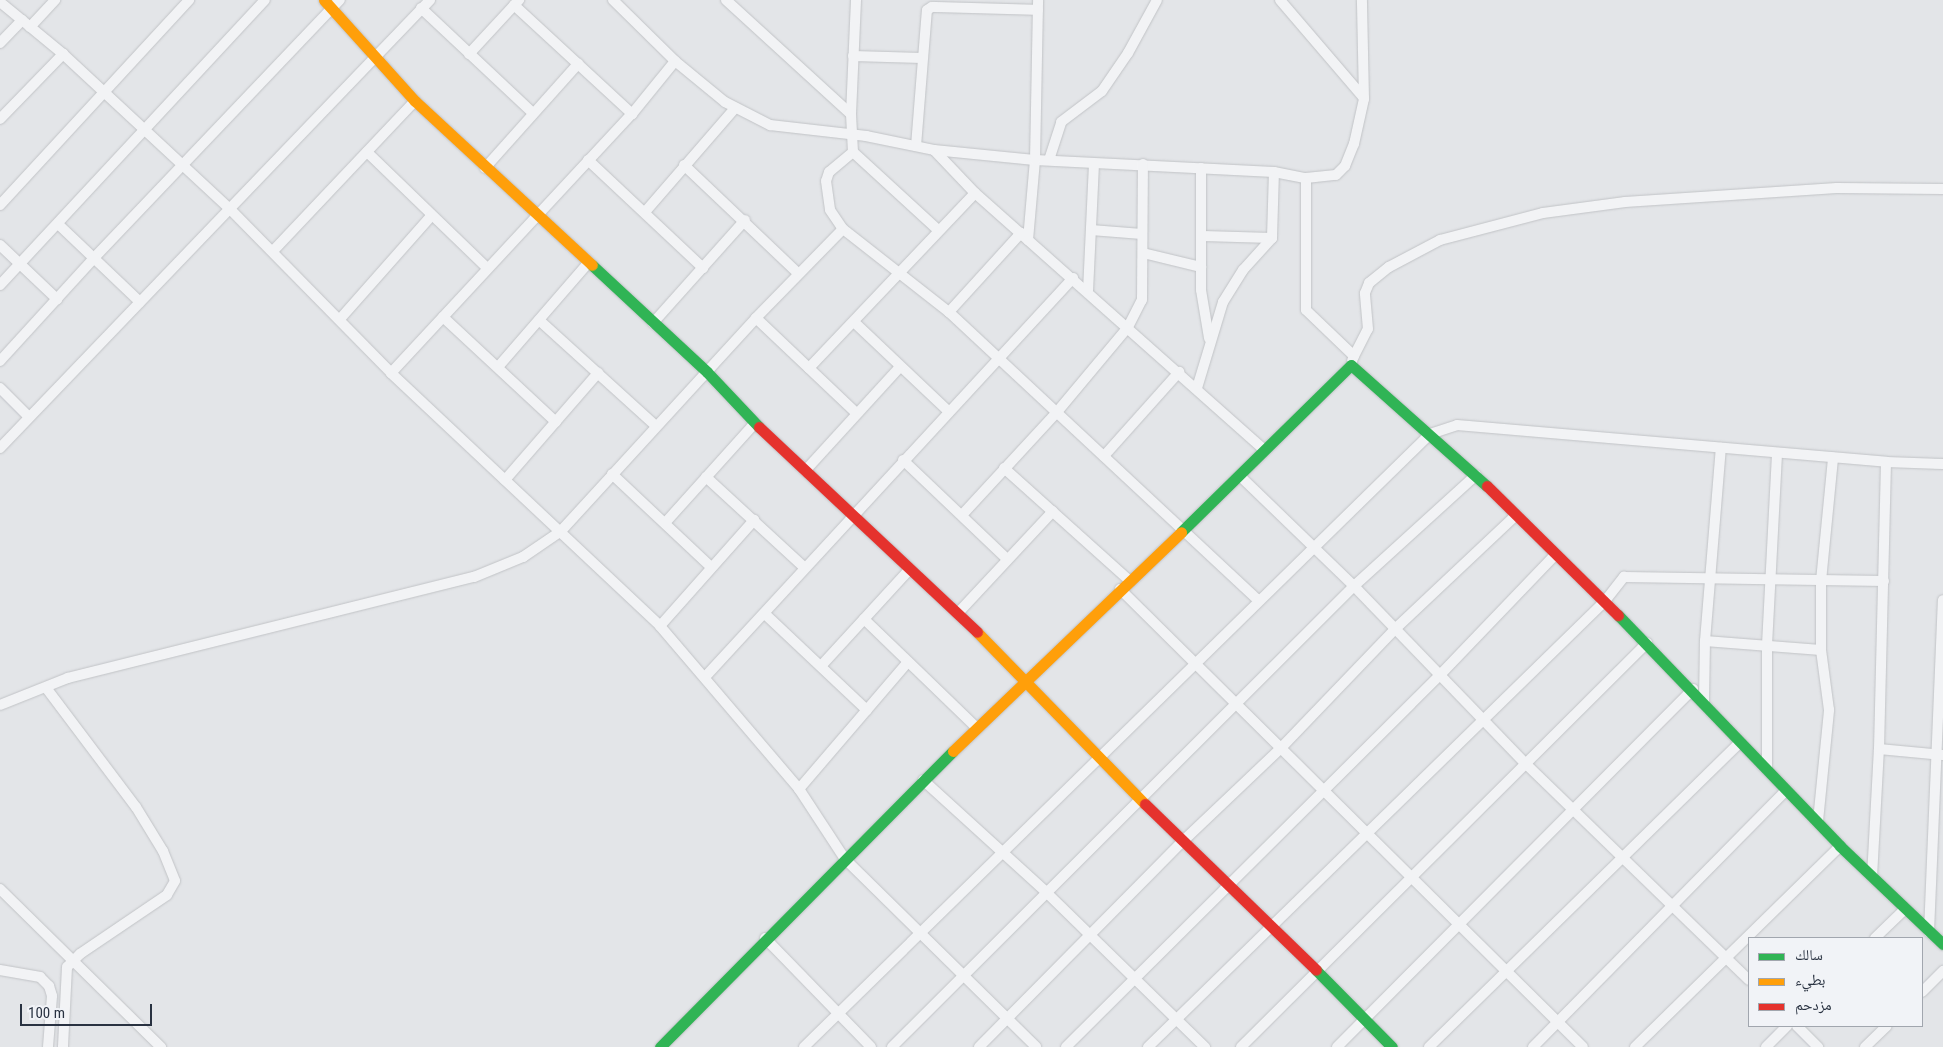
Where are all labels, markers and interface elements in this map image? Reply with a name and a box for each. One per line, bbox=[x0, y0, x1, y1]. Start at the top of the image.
legend bbox=[1748, 937, 1923, 1027]
text: سالك bbox=[1795, 946, 1823, 964]
text: بطيء bbox=[1795, 971, 1825, 989]
scale bar bbox=[22, 994, 155, 1026]
text: مزدحم bbox=[1795, 996, 1832, 1014]
text: 100 m bbox=[28, 1004, 65, 1022]

